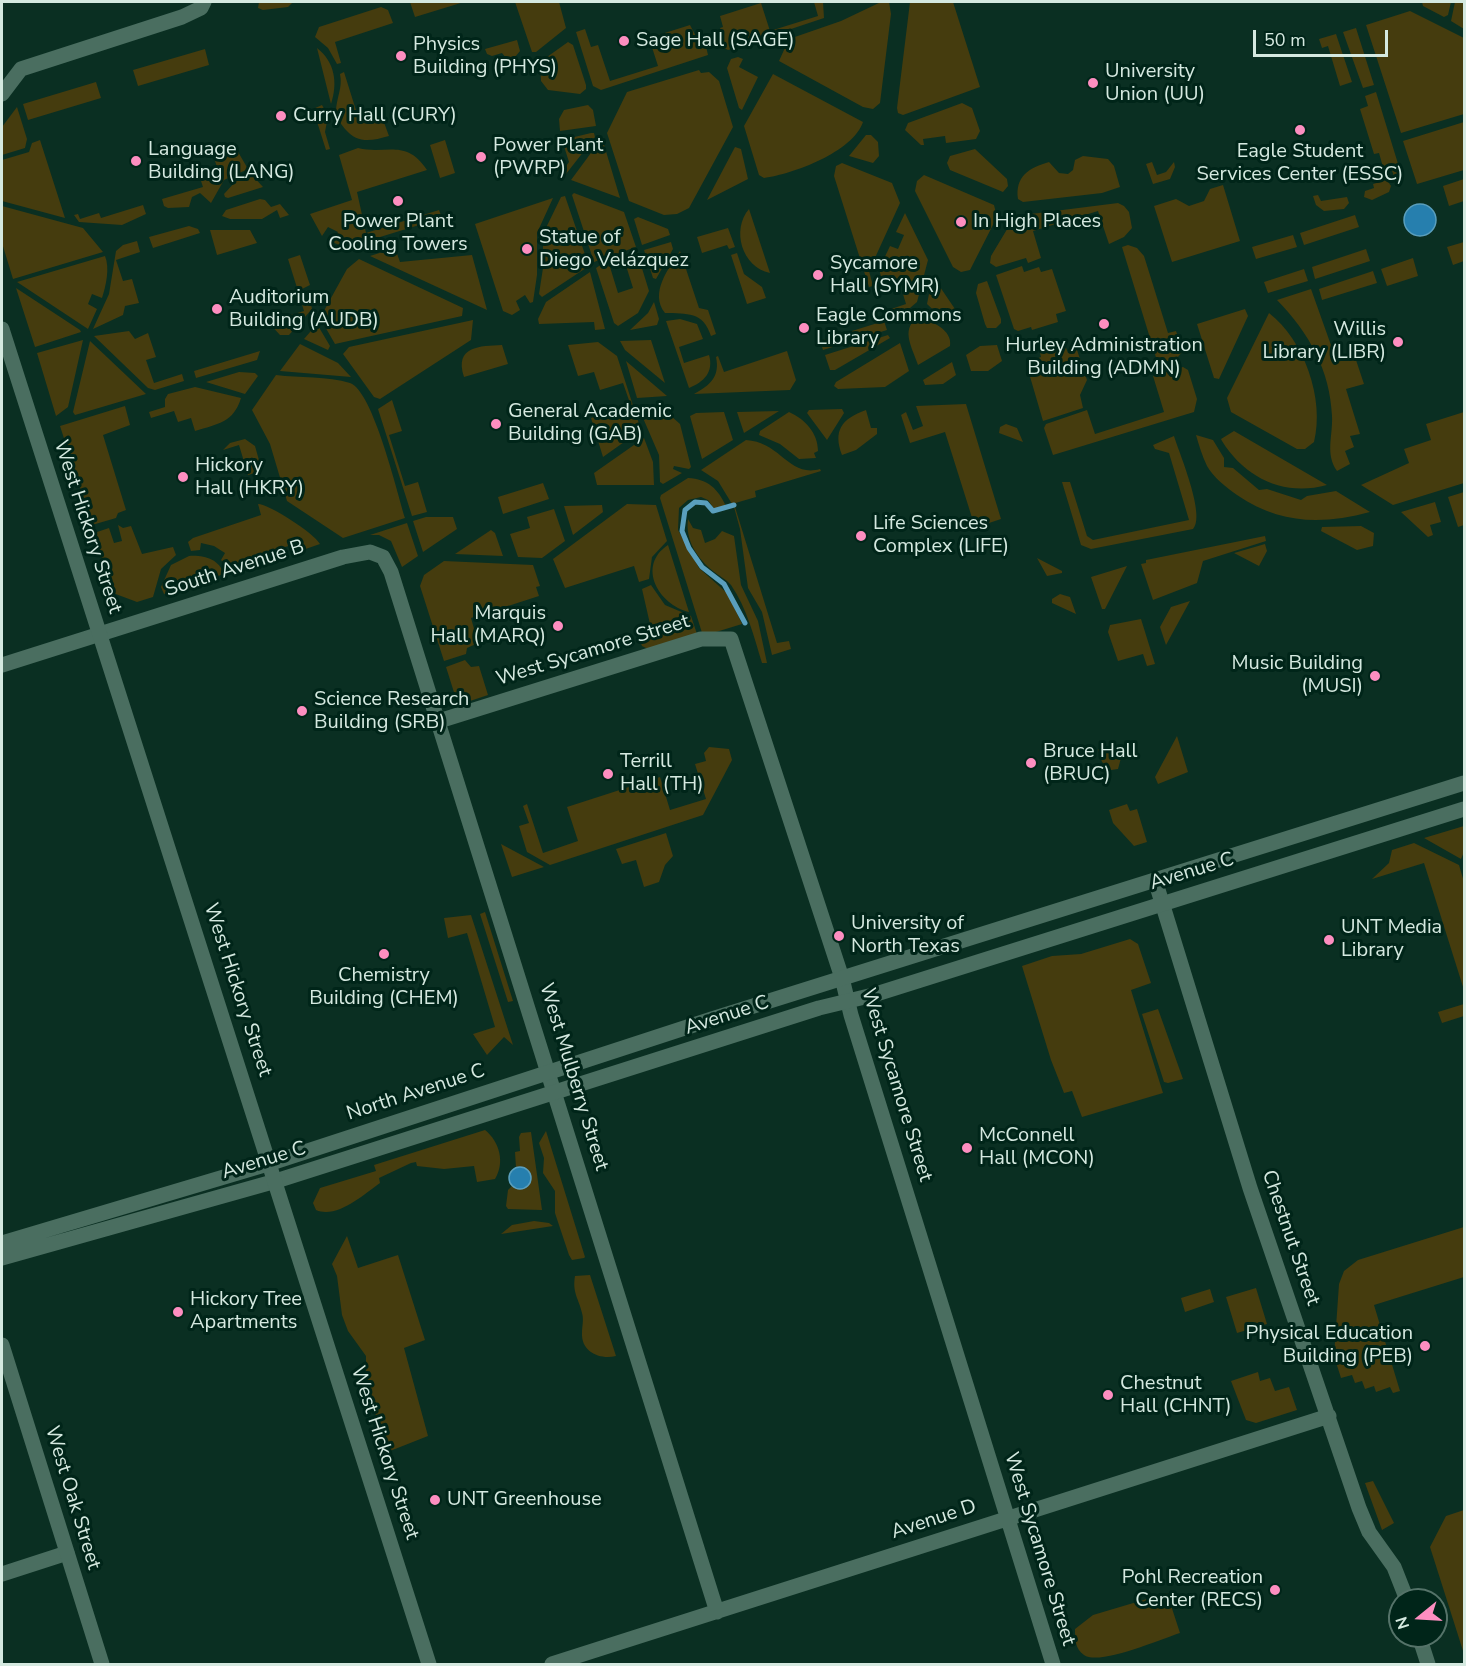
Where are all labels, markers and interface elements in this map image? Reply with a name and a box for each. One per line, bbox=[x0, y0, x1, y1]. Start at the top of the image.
scale bar bbox=[1256, 18, 1391, 56]
text: 50 m bbox=[1264, 28, 1306, 52]
place label: Sage Hall (SAGE) bbox=[636, 29, 795, 53]
place label: Physics Building (PHYS) bbox=[413, 33, 557, 80]
marker: Sage Hall (SAGE) bbox=[617, 34, 631, 48]
marker: Physics Building (PHYS) bbox=[394, 49, 408, 63]
place label: University Union (UU) bbox=[1105, 60, 1205, 107]
marker: University Union (UU) bbox=[1086, 76, 1100, 90]
place label: Curry Hall (CURY) bbox=[293, 104, 457, 128]
marker: Curry Hall (CURY) bbox=[274, 109, 288, 123]
marker: Eagle Student Services Center (ESSC) bbox=[1293, 123, 1307, 137]
place label: Power Plant (PWRP) bbox=[493, 134, 603, 181]
place label: Language Building (LANG) bbox=[148, 138, 295, 185]
place label: Eagle Student Services Center (ESSC) bbox=[1197, 140, 1403, 187]
marker: Power Plant (PWRP) bbox=[474, 150, 488, 164]
marker: Language Building (LANG) bbox=[129, 154, 143, 168]
marker: Power Plant Cooling Towers bbox=[391, 194, 405, 208]
place label: Power Plant Cooling Towers bbox=[328, 210, 468, 257]
place label: In High Places bbox=[973, 210, 1101, 234]
marker: In High Places bbox=[954, 215, 968, 229]
place label: Statue of Diego Velázquez bbox=[539, 226, 689, 273]
marker: Statue of Diego Velázquez bbox=[520, 242, 534, 256]
place label: Sycamore Hall (SYMR) bbox=[830, 252, 940, 299]
marker: Sycamore Hall (SYMR) bbox=[811, 268, 825, 282]
place label: Auditorium Building (AUDB) bbox=[229, 286, 379, 333]
marker: Auditorium Building (AUDB) bbox=[210, 302, 224, 316]
place label: Eagle Commons Library bbox=[816, 304, 962, 351]
marker: Hurley Administration Building (ADMN) bbox=[1097, 317, 1111, 331]
place label: Willis Library (LIBR) bbox=[1262, 318, 1386, 365]
marker: Eagle Commons Library bbox=[797, 321, 811, 335]
place label: Hurley Administration Building (ADMN) bbox=[1005, 334, 1203, 381]
marker: Willis Library (LIBR) bbox=[1391, 335, 1405, 349]
place label: General Academic Building (GAB) bbox=[508, 400, 671, 447]
marker: General Academic Building (GAB) bbox=[489, 417, 503, 431]
street label: West Hickory Street bbox=[48, 437, 126, 617]
place label: Hickory Hall (HKRY) bbox=[195, 454, 304, 501]
marker: Hickory Hall (HKRY) bbox=[176, 470, 190, 484]
place label: Life Sciences Complex (LIFE) bbox=[873, 512, 1009, 559]
marker: Life Sciences Complex (LIFE) bbox=[854, 529, 868, 543]
street label: South Avenue B bbox=[162, 535, 308, 603]
place label: Marquis Hall (MARQ) bbox=[430, 602, 546, 649]
street label: West Sycamore Street bbox=[493, 610, 693, 692]
marker: Marquis Hall (MARQ) bbox=[551, 619, 565, 633]
place label: Music Building (MUSI) bbox=[1231, 652, 1363, 699]
marker: Music Building (MUSI) bbox=[1368, 669, 1382, 683]
place label: Science Research Building (SRB) bbox=[314, 688, 469, 735]
marker: Science Research Building (SRB) bbox=[295, 704, 309, 718]
place label: Bruce Hall (BRUC) bbox=[1043, 740, 1137, 787]
place label: Terrill Hall (TH) bbox=[620, 750, 704, 797]
marker: Bruce Hall (BRUC) bbox=[1024, 756, 1038, 770]
marker: Terrill Hall (TH) bbox=[601, 767, 615, 781]
street label: Avenue C bbox=[1147, 848, 1237, 896]
street label: West Hickory Street bbox=[198, 900, 276, 1080]
place label: University of North Texas bbox=[851, 912, 964, 959]
place label: UNT Media Library bbox=[1341, 916, 1442, 963]
marker: University of North Texas bbox=[832, 929, 846, 943]
marker: UNT Media Library bbox=[1322, 933, 1336, 947]
marker: Chemistry Building (CHEM) bbox=[377, 947, 391, 961]
place label: Chemistry Building (CHEM) bbox=[309, 964, 459, 1011]
street label: West Mulberry Street bbox=[533, 980, 613, 1174]
street label: West Sycamore Street bbox=[855, 985, 937, 1185]
street label: Avenue C bbox=[682, 991, 772, 1041]
street label: North Avenue C bbox=[344, 1059, 488, 1127]
place label: McConnell Hall (MCON) bbox=[979, 1124, 1095, 1171]
street label: Avenue C bbox=[219, 1137, 309, 1185]
marker: McConnell Hall (MCON) bbox=[960, 1141, 974, 1155]
street label: Chestnut Street bbox=[1256, 1167, 1324, 1309]
place label: Hickory Tree Apartments bbox=[190, 1288, 302, 1335]
marker: Hickory Tree Apartments bbox=[171, 1305, 185, 1319]
place label: Physical Education Building (PEB) bbox=[1246, 1322, 1413, 1369]
marker: Physical Education Building (PEB) bbox=[1418, 1339, 1432, 1353]
street label: West Hickory Street bbox=[345, 1363, 423, 1543]
place label: Chestnut Hall (CHNT) bbox=[1120, 1372, 1232, 1419]
marker: Chestnut Hall (CHNT) bbox=[1101, 1388, 1115, 1402]
street label: West Oak Street bbox=[39, 1423, 105, 1573]
street label: West Sycamore Street bbox=[998, 1449, 1080, 1649]
place label: UNT Greenhouse bbox=[447, 1488, 602, 1512]
marker: UNT Greenhouse bbox=[428, 1493, 442, 1507]
street label: Avenue D bbox=[888, 1495, 980, 1545]
place label: Pohl Recreation Center (RECS) bbox=[1122, 1566, 1263, 1613]
marker: Pohl Recreation Center (RECS) bbox=[1268, 1583, 1282, 1597]
north arrow bbox=[1388, 1588, 1448, 1648]
text: N bbox=[1390, 1614, 1415, 1632]

